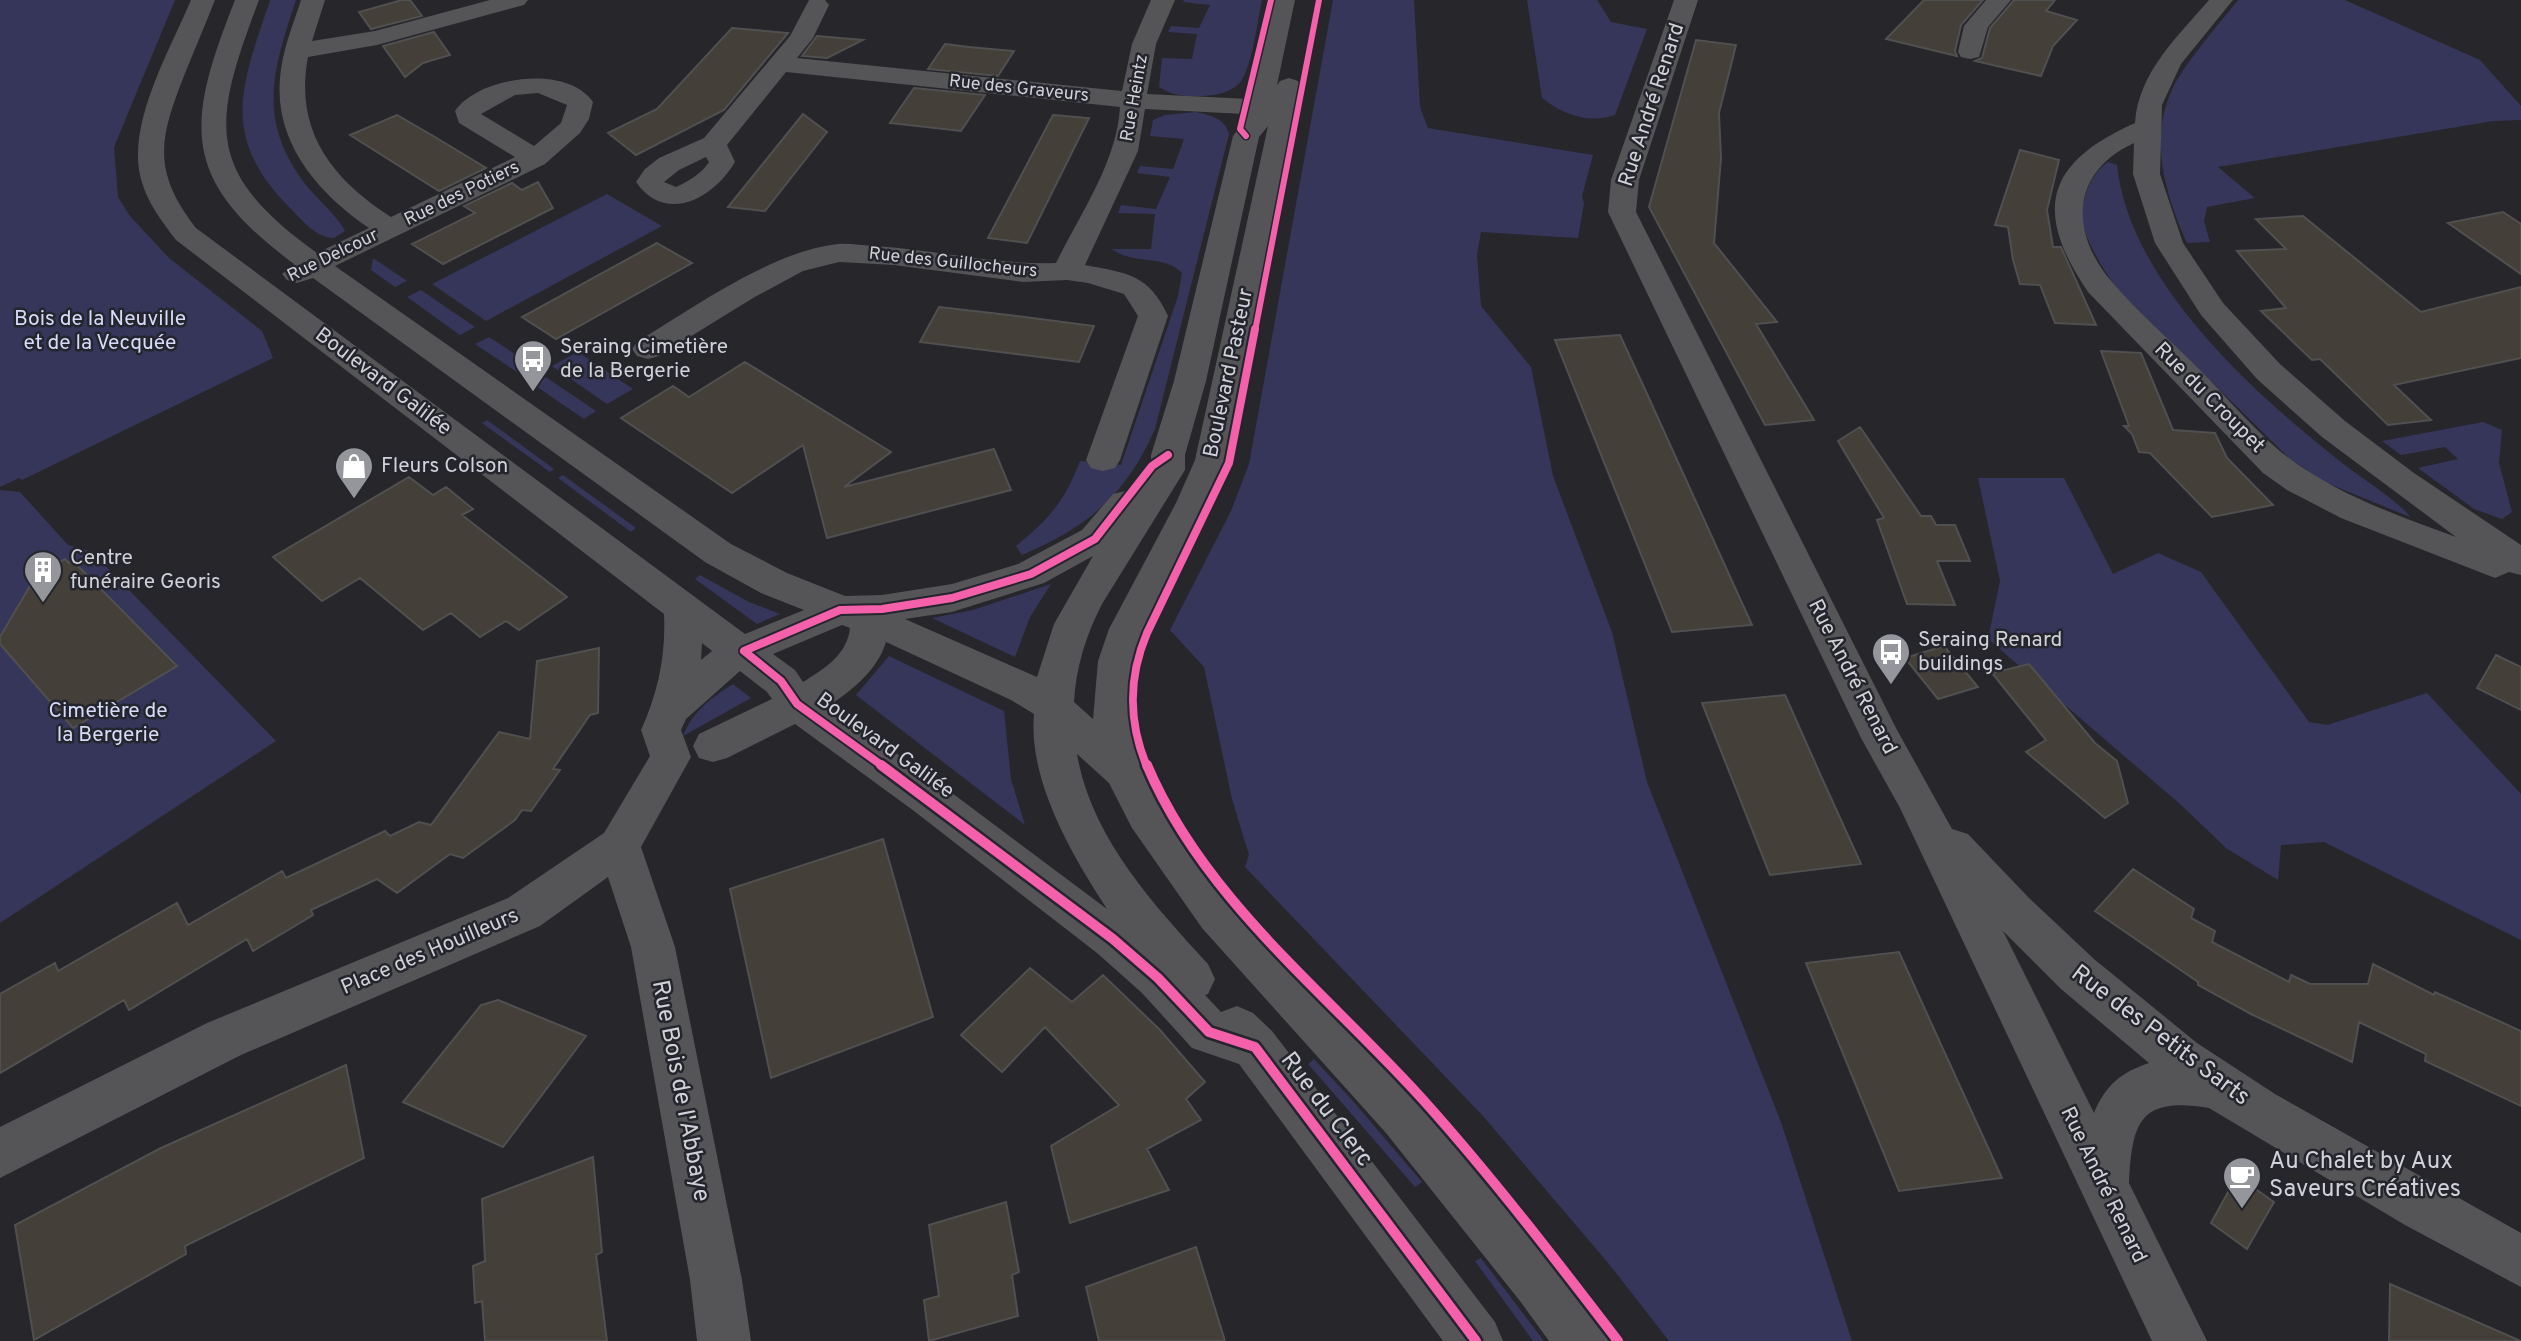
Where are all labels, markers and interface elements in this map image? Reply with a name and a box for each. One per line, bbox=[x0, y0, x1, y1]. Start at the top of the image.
street label: Rue André Renard bbox=[1613, 20, 1691, 190]
street label: Rue Heintz bbox=[1116, 53, 1154, 143]
street label: Rue des Graveurs bbox=[948, 70, 1090, 108]
street label: Rue des Potiers bbox=[401, 156, 523, 232]
street label: Rue Delcour bbox=[284, 224, 382, 288]
street label: Rue des Guillocheurs bbox=[868, 243, 1038, 283]
street label: Boulevard Pasteur bbox=[1198, 286, 1260, 460]
park label: Bois de la Neuville et de la Vecquée bbox=[14, 306, 186, 357]
street label: Boulevard Galilée bbox=[309, 322, 457, 442]
place label: Seraing Cimetière de la Bergerie bbox=[560, 334, 728, 385]
street label: Rue du Croupet bbox=[2148, 337, 2270, 459]
bus stop icon: Seraing Cimetière de la Bergerie bbox=[512, 338, 554, 393]
shop icon: Fleurs Colson bbox=[333, 445, 375, 500]
place label: Fleurs Colson bbox=[381, 453, 508, 480]
place label: Centre funéraire Georis bbox=[70, 545, 221, 596]
building icon: Centre funéraire Georis bbox=[22, 549, 64, 604]
street label: Rue André Renard bbox=[1801, 595, 1903, 759]
place label: Seraing Renard buildings bbox=[1918, 627, 2062, 678]
bus stop icon: Seraing Renard buildings bbox=[1870, 631, 1912, 686]
street label: Boulevard Galilée bbox=[811, 687, 959, 805]
park label: Cimetière de la Bergerie bbox=[48, 698, 168, 749]
street label: Place des Houilleurs bbox=[337, 902, 523, 1002]
street label: Rue des Petits Sarts bbox=[2065, 959, 2255, 1113]
street label: Rue Bois de l'Abbaye bbox=[644, 978, 716, 1204]
street label: Rue du Clerc bbox=[1273, 1047, 1379, 1173]
street label: Rue André Renard bbox=[2053, 1102, 2153, 1268]
place label: Au Chalet by Aux Saveurs Créatives bbox=[2269, 1147, 2461, 1205]
cafe icon: Au Chalet by Aux Saveurs Créatives bbox=[2221, 1155, 2263, 1210]

